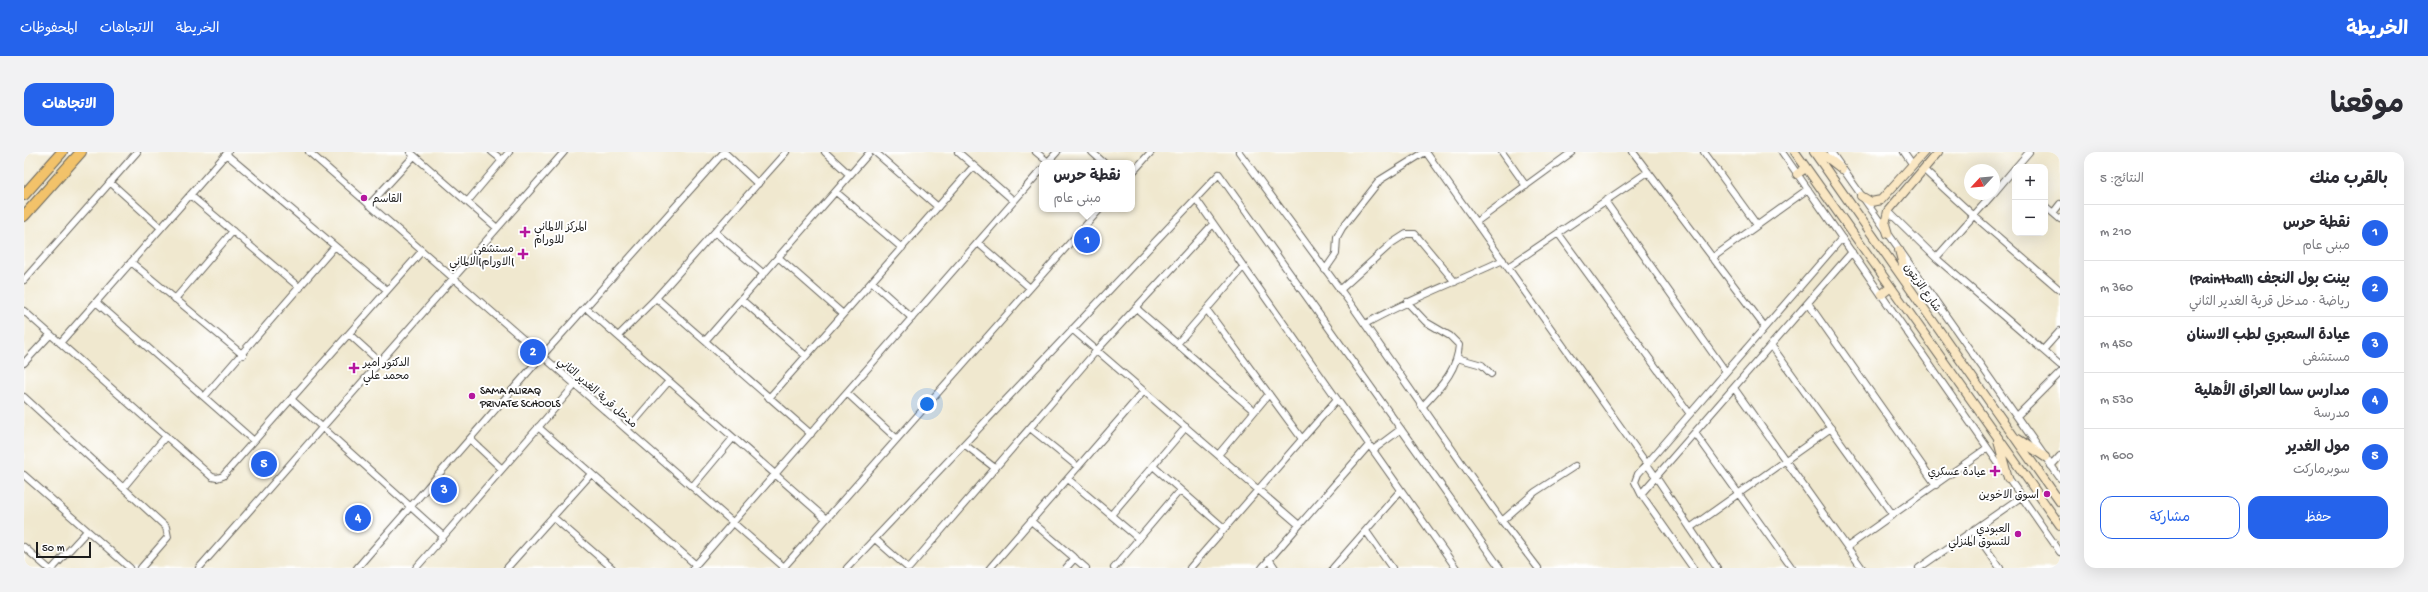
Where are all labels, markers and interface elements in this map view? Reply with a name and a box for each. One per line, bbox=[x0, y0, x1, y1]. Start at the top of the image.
text: الخريطة bbox=[2346, 19, 2408, 42]
text: المحفوظات bbox=[20, 21, 78, 38]
text: الاتجاهات bbox=[100, 21, 154, 38]
text: الخريطة bbox=[176, 21, 219, 38]
button: الاتجاهات bbox=[24, 83, 114, 126]
text: موقعنا bbox=[2330, 90, 2404, 123]
popup bbox=[1039, 160, 1135, 212]
north arrow bbox=[1964, 164, 2000, 200]
map controls bbox=[2012, 164, 2048, 236]
button: + bbox=[2012, 164, 2048, 200]
text: نقطة حرس bbox=[1053, 168, 1121, 186]
text: بالقرب منك bbox=[2309, 170, 2388, 190]
text: النتائج: 5 bbox=[2100, 172, 2144, 187]
text: مبنى عام bbox=[1053, 192, 1101, 207]
marker: القاسم bbox=[359, 193, 369, 203]
place label: القاسم bbox=[372, 193, 402, 207]
button: − bbox=[2012, 200, 2048, 236]
text: نقطة حرس bbox=[2283, 215, 2350, 233]
place label: المركز الالماني للاورام bbox=[534, 221, 587, 248]
pin: 1 bbox=[1074, 225, 1100, 255]
text: 210 m bbox=[2100, 225, 2131, 240]
text: 1 bbox=[2372, 225, 2378, 240]
marker: المركز الالماني للاورام bbox=[519, 226, 531, 238]
text: مبنى عام bbox=[2302, 239, 2350, 254]
place label: مستشفى الاورام)الالماني( bbox=[449, 243, 514, 272]
marker: مستشفى الاورام)الالماني( bbox=[517, 248, 529, 260]
street label: شارع الزيتون bbox=[1900, 261, 1943, 315]
text: بينت بول النجف (Paintball) bbox=[2189, 271, 2350, 289]
text: 360 m bbox=[2100, 281, 2133, 296]
text: 2 bbox=[2372, 281, 2378, 296]
text: رياضة · مدخل قرية الغدير الثاني bbox=[2189, 295, 2350, 310]
text: عيادة السعبري لطب الاسنان bbox=[2187, 327, 2350, 345]
pin: 2 bbox=[520, 337, 546, 367]
text: 450 m bbox=[2100, 337, 2133, 352]
text: 3 bbox=[2372, 337, 2378, 352]
text: مستشفى bbox=[2302, 351, 2350, 366]
street label: مدخل قرية الغدير الثاني bbox=[553, 355, 639, 434]
place label: الدكتور امير محمد علي bbox=[362, 357, 410, 386]
marker: الدكتور امير محمد علي bbox=[348, 362, 360, 374]
text: مدارس سما العراق الأهلية bbox=[2194, 383, 2350, 401]
place label: SAMA ALIRAQ PRIVATE SCHOOLS bbox=[479, 386, 561, 411]
marker: SAMA ALIRAQ PRIVATE SCHOOLS bbox=[467, 391, 477, 401]
text: 530 m bbox=[2100, 393, 2133, 408]
text: 4 bbox=[2372, 393, 2378, 408]
your location bbox=[917, 394, 937, 414]
text: مدرسة bbox=[2314, 407, 2350, 422]
text: مول الغدير bbox=[2287, 439, 2350, 457]
pin: 5 bbox=[251, 449, 277, 479]
text: 600 m bbox=[2100, 449, 2134, 464]
text: 5 bbox=[2372, 449, 2378, 464]
text: سوبرماركت bbox=[2293, 463, 2350, 478]
marker: عيادة عسكري bbox=[1989, 465, 2001, 477]
place label: عيادة عسكري bbox=[1928, 466, 1986, 480]
pin: 3 bbox=[431, 475, 457, 505]
place label: اسوق الاخوين bbox=[1979, 489, 2039, 502]
marker: اسوق الاخوين bbox=[2042, 489, 2052, 499]
button: مشاركة bbox=[2100, 496, 2240, 539]
button: حفظ bbox=[2248, 496, 2388, 539]
pin: 4 bbox=[345, 503, 371, 533]
place label: العبودي للتسوق المنزلي bbox=[1948, 523, 2010, 552]
marker: العبودي للتسوق المنزلي bbox=[2013, 529, 2023, 539]
scale bar bbox=[36, 540, 91, 559]
text: 50 m bbox=[42, 543, 64, 555]

